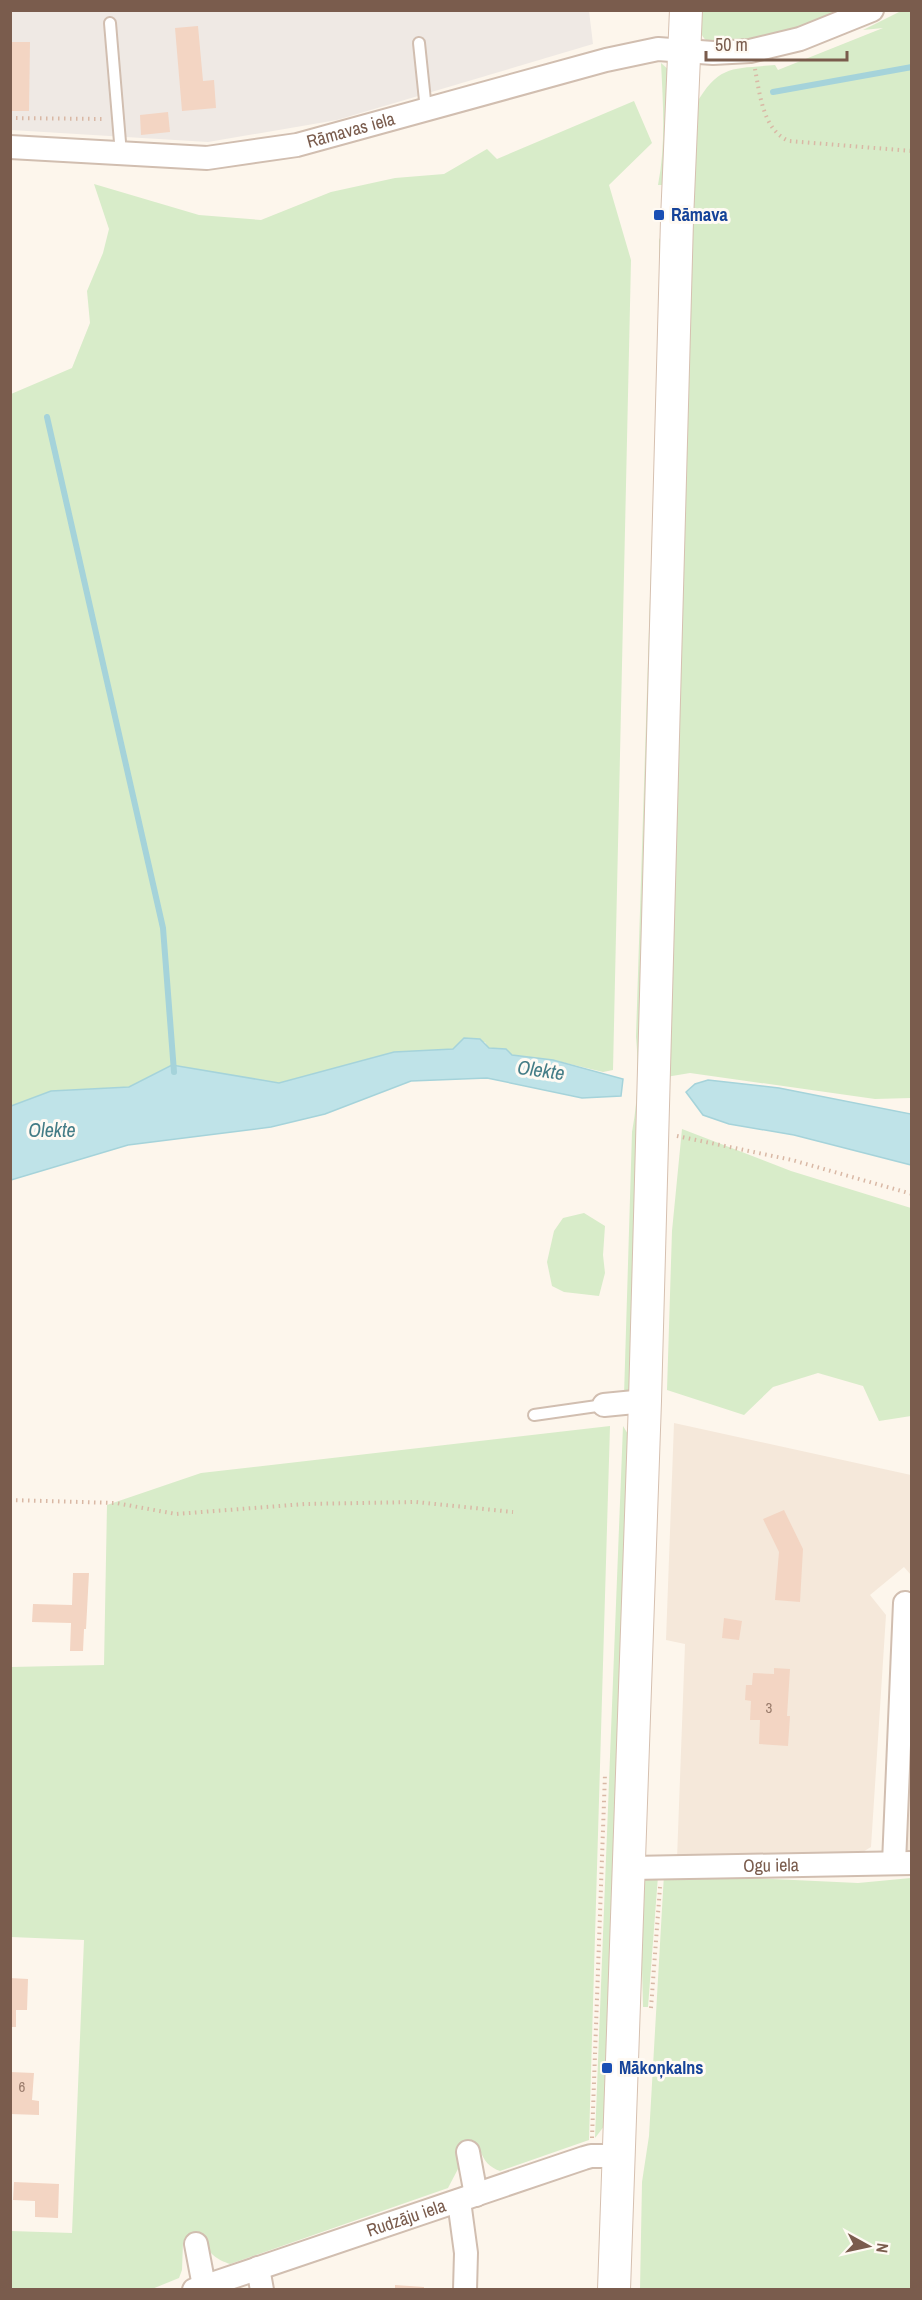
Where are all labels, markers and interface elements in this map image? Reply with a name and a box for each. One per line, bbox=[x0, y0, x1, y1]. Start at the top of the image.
scale bar bbox=[706, 24, 847, 62]
text: 50 m bbox=[715, 32, 748, 57]
street label: Rāmavas iela bbox=[304, 106, 397, 154]
place label: Rāmava bbox=[671, 202, 728, 227]
marker: Rāmava bbox=[652, 208, 666, 222]
water label: Olekte bbox=[516, 1053, 566, 1086]
water label: Olekte bbox=[28, 1116, 76, 1143]
house number: 3 bbox=[766, 1697, 773, 1718]
street label: Ogu iela bbox=[743, 1852, 799, 1878]
place label: Mākoņkalns bbox=[619, 2055, 704, 2080]
marker: Mākoņkalns bbox=[600, 2061, 614, 2075]
house number: 6 bbox=[19, 2076, 26, 2097]
street label: Rudzāju iela bbox=[363, 2193, 449, 2243]
north arrow bbox=[838, 2216, 898, 2276]
text: N bbox=[871, 2242, 894, 2254]

